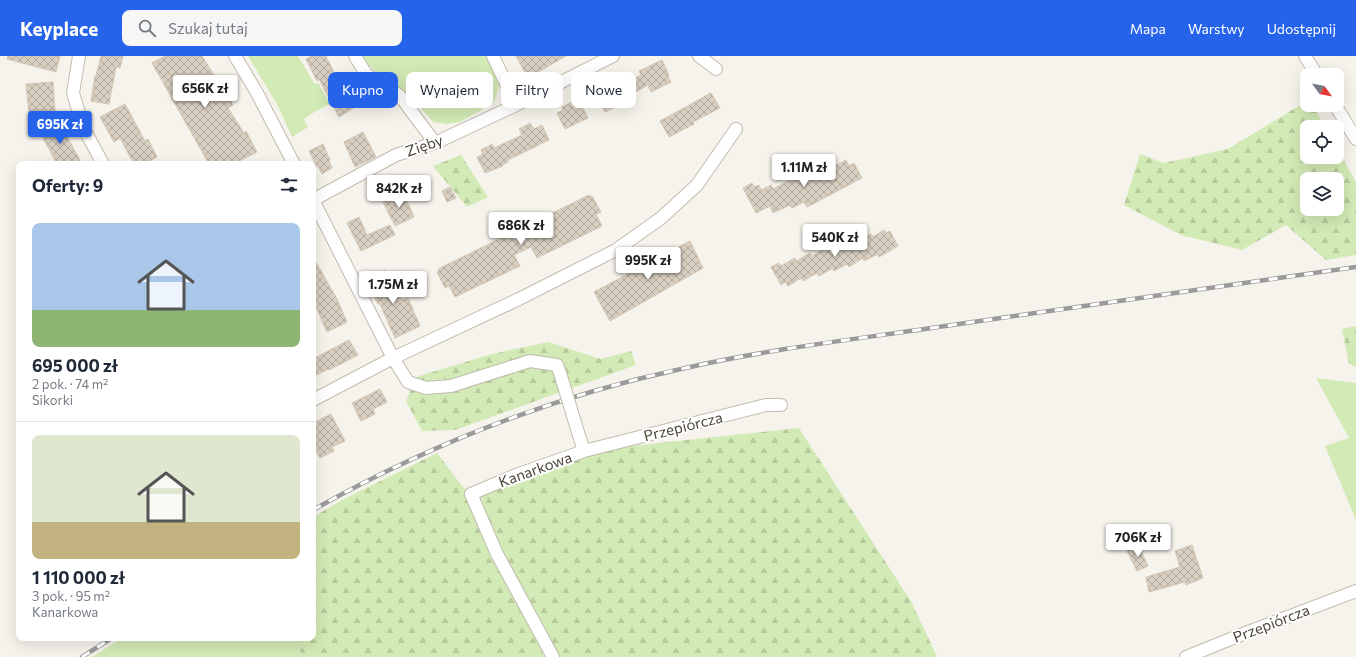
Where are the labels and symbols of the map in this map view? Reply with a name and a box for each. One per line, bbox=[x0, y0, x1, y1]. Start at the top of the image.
north arrow bbox=[1300, 68, 1344, 112]
pin: 656K zł bbox=[168, 75, 242, 109]
pin: 695K zł bbox=[23, 111, 97, 145]
street label: Zięby bbox=[403, 130, 445, 160]
pin: 1.11M zł bbox=[763, 154, 845, 188]
pin: 842K zł bbox=[362, 175, 436, 209]
pin: 686K zł bbox=[484, 212, 558, 246]
pin: 540K zł bbox=[798, 224, 872, 258]
pin: 995K zł bbox=[611, 247, 685, 281]
pin: 1.75M zł bbox=[352, 271, 434, 305]
street label: Przepiórcza bbox=[642, 407, 724, 445]
street label: Kanarkowa bbox=[496, 447, 574, 491]
pin: 706K zł bbox=[1101, 524, 1175, 558]
street label: Przepiórcza bbox=[1230, 600, 1312, 646]

